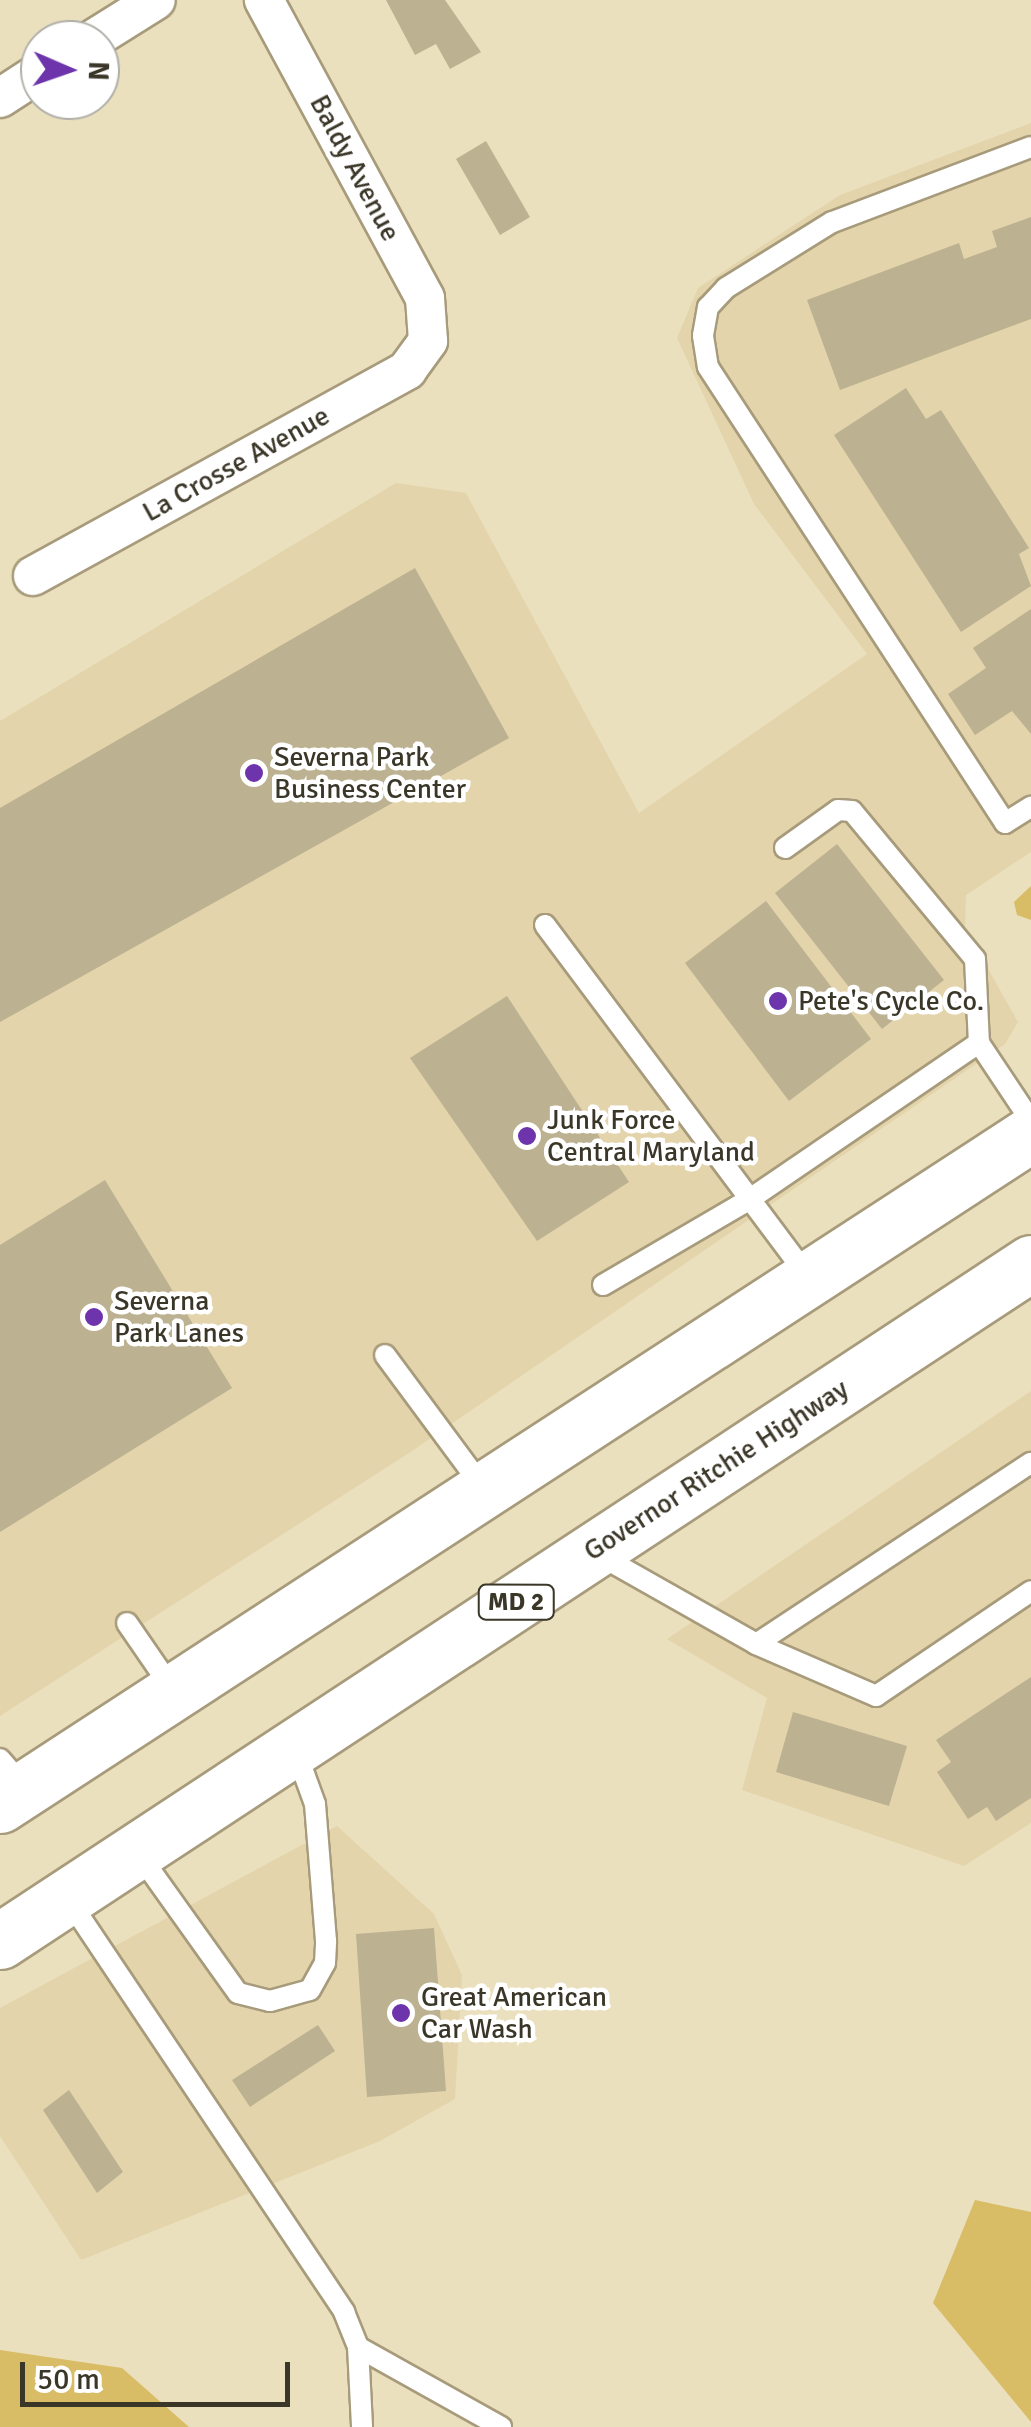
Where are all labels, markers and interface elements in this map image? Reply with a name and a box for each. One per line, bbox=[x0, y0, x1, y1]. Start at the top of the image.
north arrow bbox=[20, 20, 120, 120]
text: N bbox=[81, 61, 115, 81]
street label: Baldy Avenue bbox=[302, 89, 408, 247]
street label: La Crosse Avenue bbox=[137, 399, 335, 529]
place label: Severna Park Business Center bbox=[274, 740, 466, 806]
marker: Severna Park Business Center bbox=[243, 762, 265, 784]
place label: Pete's Cycle Co. bbox=[798, 984, 984, 1018]
marker: Pete's Cycle Co. bbox=[767, 990, 789, 1012]
place label: Junk Force Central Maryland bbox=[547, 1103, 755, 1169]
marker: Junk Force Central Maryland bbox=[516, 1125, 538, 1147]
place label: Severna Park Lanes bbox=[114, 1284, 244, 1350]
marker: Severna Park Lanes bbox=[83, 1306, 105, 1328]
street label: Governor Ritchie Highway bbox=[578, 1372, 854, 1568]
road number: MD 2 bbox=[476, 1582, 556, 1622]
place label: Great American Car Wash bbox=[421, 1980, 607, 2046]
marker: Great American Car Wash bbox=[390, 2002, 412, 2024]
scale bar bbox=[25, 2342, 295, 2404]
text: 50 m bbox=[37, 2361, 100, 2398]

